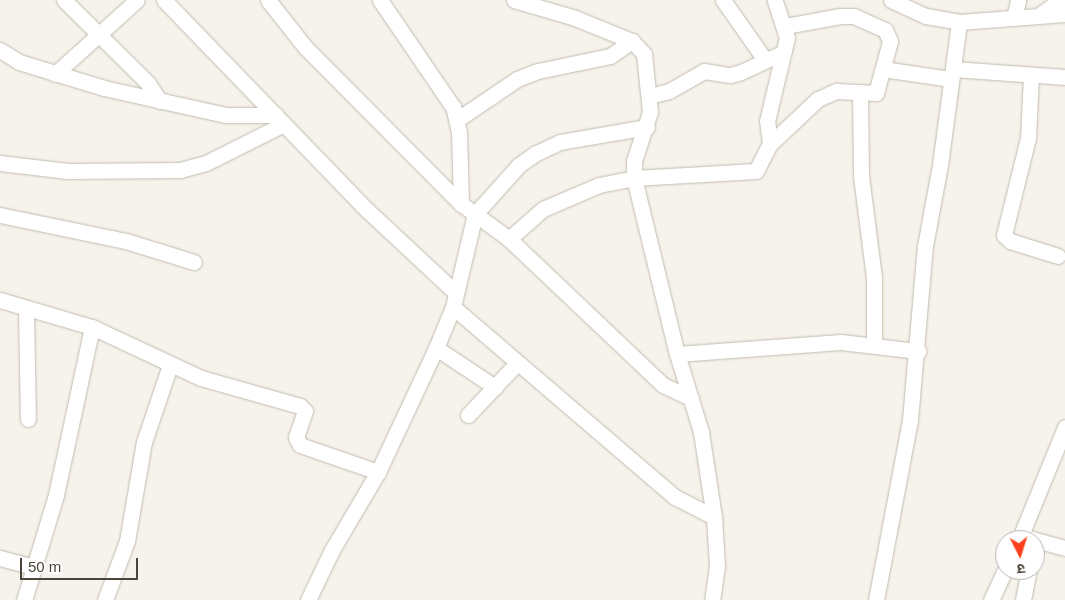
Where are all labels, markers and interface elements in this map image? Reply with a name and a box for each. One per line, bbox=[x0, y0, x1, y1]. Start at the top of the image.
north arrow bbox=[995, 530, 1045, 580]
scale bar bbox=[22, 548, 140, 580]
text: 50 m bbox=[28, 558, 61, 575]
text: उ bbox=[1016, 561, 1026, 577]

